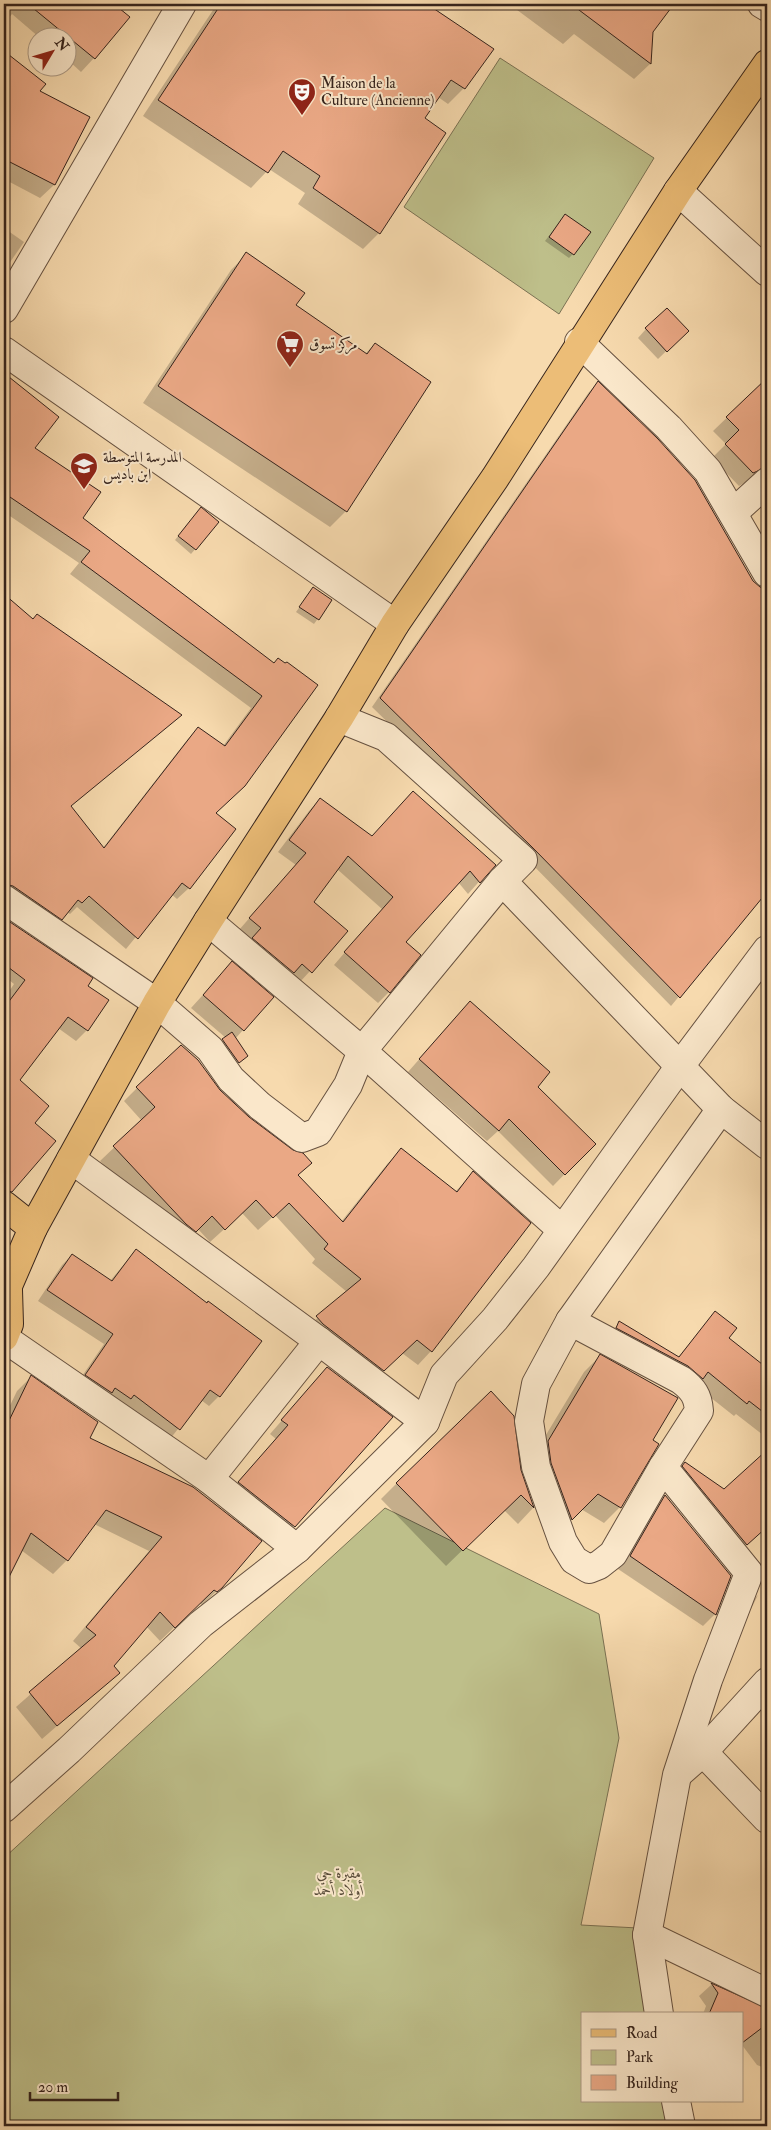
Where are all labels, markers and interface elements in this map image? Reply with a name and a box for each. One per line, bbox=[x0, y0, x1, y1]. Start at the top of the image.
north arrow bbox=[28, 28, 78, 78]
text: N bbox=[51, 33, 73, 55]
place label: Maison de la Culture (Ancienne) bbox=[321, 74, 434, 110]
theatre icon: Maison de la Culture (Ancienne) bbox=[287, 77, 317, 116]
supermarket icon: مركز تسوق bbox=[275, 329, 305, 368]
place label: مركز تسوق bbox=[309, 335, 357, 355]
place label: المدرسة المتوسطة ابن باديس bbox=[103, 448, 182, 484]
school or university icon: المدرسة المتوسطة ابن باديس bbox=[69, 451, 99, 490]
park label: مقبرة حي أولاد أحمد bbox=[314, 1864, 364, 1900]
legend bbox=[581, 2012, 744, 2102]
text: Road bbox=[626, 2024, 658, 2043]
text: Park bbox=[626, 2048, 653, 2067]
scale bar bbox=[30, 2070, 118, 2102]
text: Building bbox=[626, 2074, 678, 2093]
text: 20 m bbox=[38, 2078, 68, 2097]

